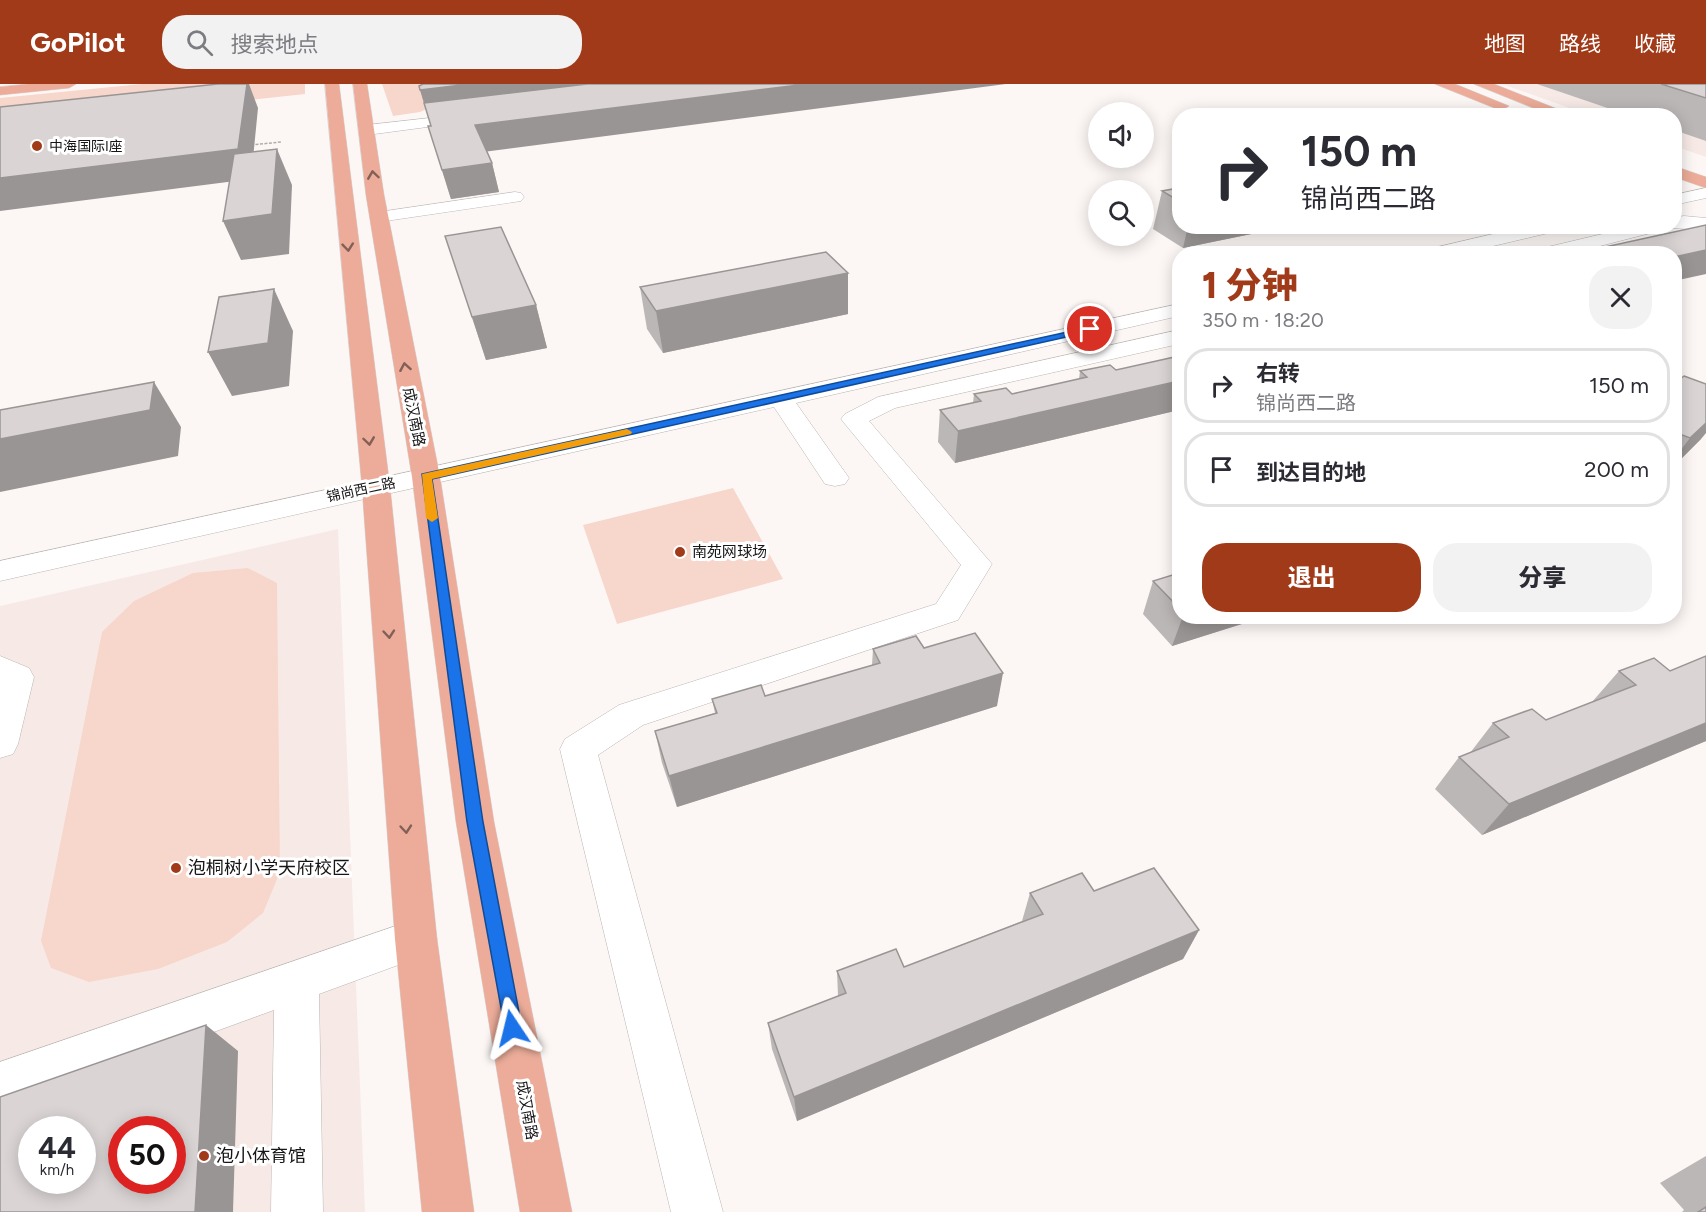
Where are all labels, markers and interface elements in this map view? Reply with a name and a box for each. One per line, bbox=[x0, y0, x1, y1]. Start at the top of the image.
search box bbox=[162, 15, 582, 69]
text: GoPilot bbox=[30, 25, 126, 59]
icon: search bbox=[183, 26, 216, 59]
text: 搜索地点 bbox=[231, 31, 319, 58]
text: 地图 bbox=[1484, 31, 1526, 56]
text: 路线 bbox=[1559, 31, 1601, 56]
text: 收藏 bbox=[1634, 31, 1676, 56]
map controls bbox=[1088, 102, 1154, 246]
button: sound bbox=[1088, 102, 1154, 168]
text: 150 m bbox=[1301, 126, 1417, 177]
icon: right bbox=[1202, 132, 1280, 210]
place label: 中海国际I座 bbox=[49, 138, 123, 155]
marker: 中海国际I座 bbox=[30, 139, 44, 153]
one-way arrow bbox=[367, 170, 379, 180]
button: search bbox=[1088, 180, 1154, 246]
text: 锦尚西二路 bbox=[1301, 182, 1436, 215]
one-way arrow bbox=[341, 242, 354, 251]
text: 1 分钟 bbox=[1202, 264, 1298, 307]
button: close bbox=[1589, 266, 1652, 329]
pin bbox=[1064, 303, 1115, 354]
text: 350 m · 18:20 bbox=[1202, 308, 1324, 332]
icon: arrive bbox=[1073, 312, 1106, 345]
text: 右转 bbox=[1256, 360, 1300, 387]
one-way arrow bbox=[399, 363, 412, 373]
icon: right bbox=[1205, 369, 1238, 402]
text: 150 m bbox=[1589, 372, 1649, 399]
street label: 成汉南路 bbox=[399, 386, 429, 448]
text: 锦尚西二路 bbox=[1256, 391, 1356, 415]
one-way arrow bbox=[363, 436, 375, 445]
icon: arrive bbox=[1205, 453, 1238, 486]
text: 200 m bbox=[1584, 456, 1649, 483]
text: 到达目的地 bbox=[1256, 459, 1366, 486]
street label: 锦尚西二路 bbox=[325, 474, 397, 506]
place label: 南苑网球场 bbox=[692, 543, 767, 561]
button: 退出 bbox=[1202, 543, 1421, 612]
button: 分享 bbox=[1433, 543, 1652, 612]
marker: 南苑网球场 bbox=[673, 545, 687, 559]
one-way arrow bbox=[382, 630, 395, 639]
one-way arrow bbox=[399, 824, 412, 833]
place label: 泡桐树小学天府校区 bbox=[188, 857, 350, 879]
marker: 泡桐树小学天府校区 bbox=[169, 861, 183, 875]
position arrow bbox=[480, 996, 544, 1060]
street label: 成汉南路 bbox=[513, 1079, 541, 1141]
speed limit sign: 50 bbox=[108, 1116, 186, 1194]
text: 44 bbox=[38, 1129, 76, 1166]
place label: 泡小体育馆 bbox=[216, 1145, 306, 1167]
marker: 泡小体育馆 bbox=[197, 1149, 211, 1163]
text: km/h bbox=[40, 1161, 74, 1179]

